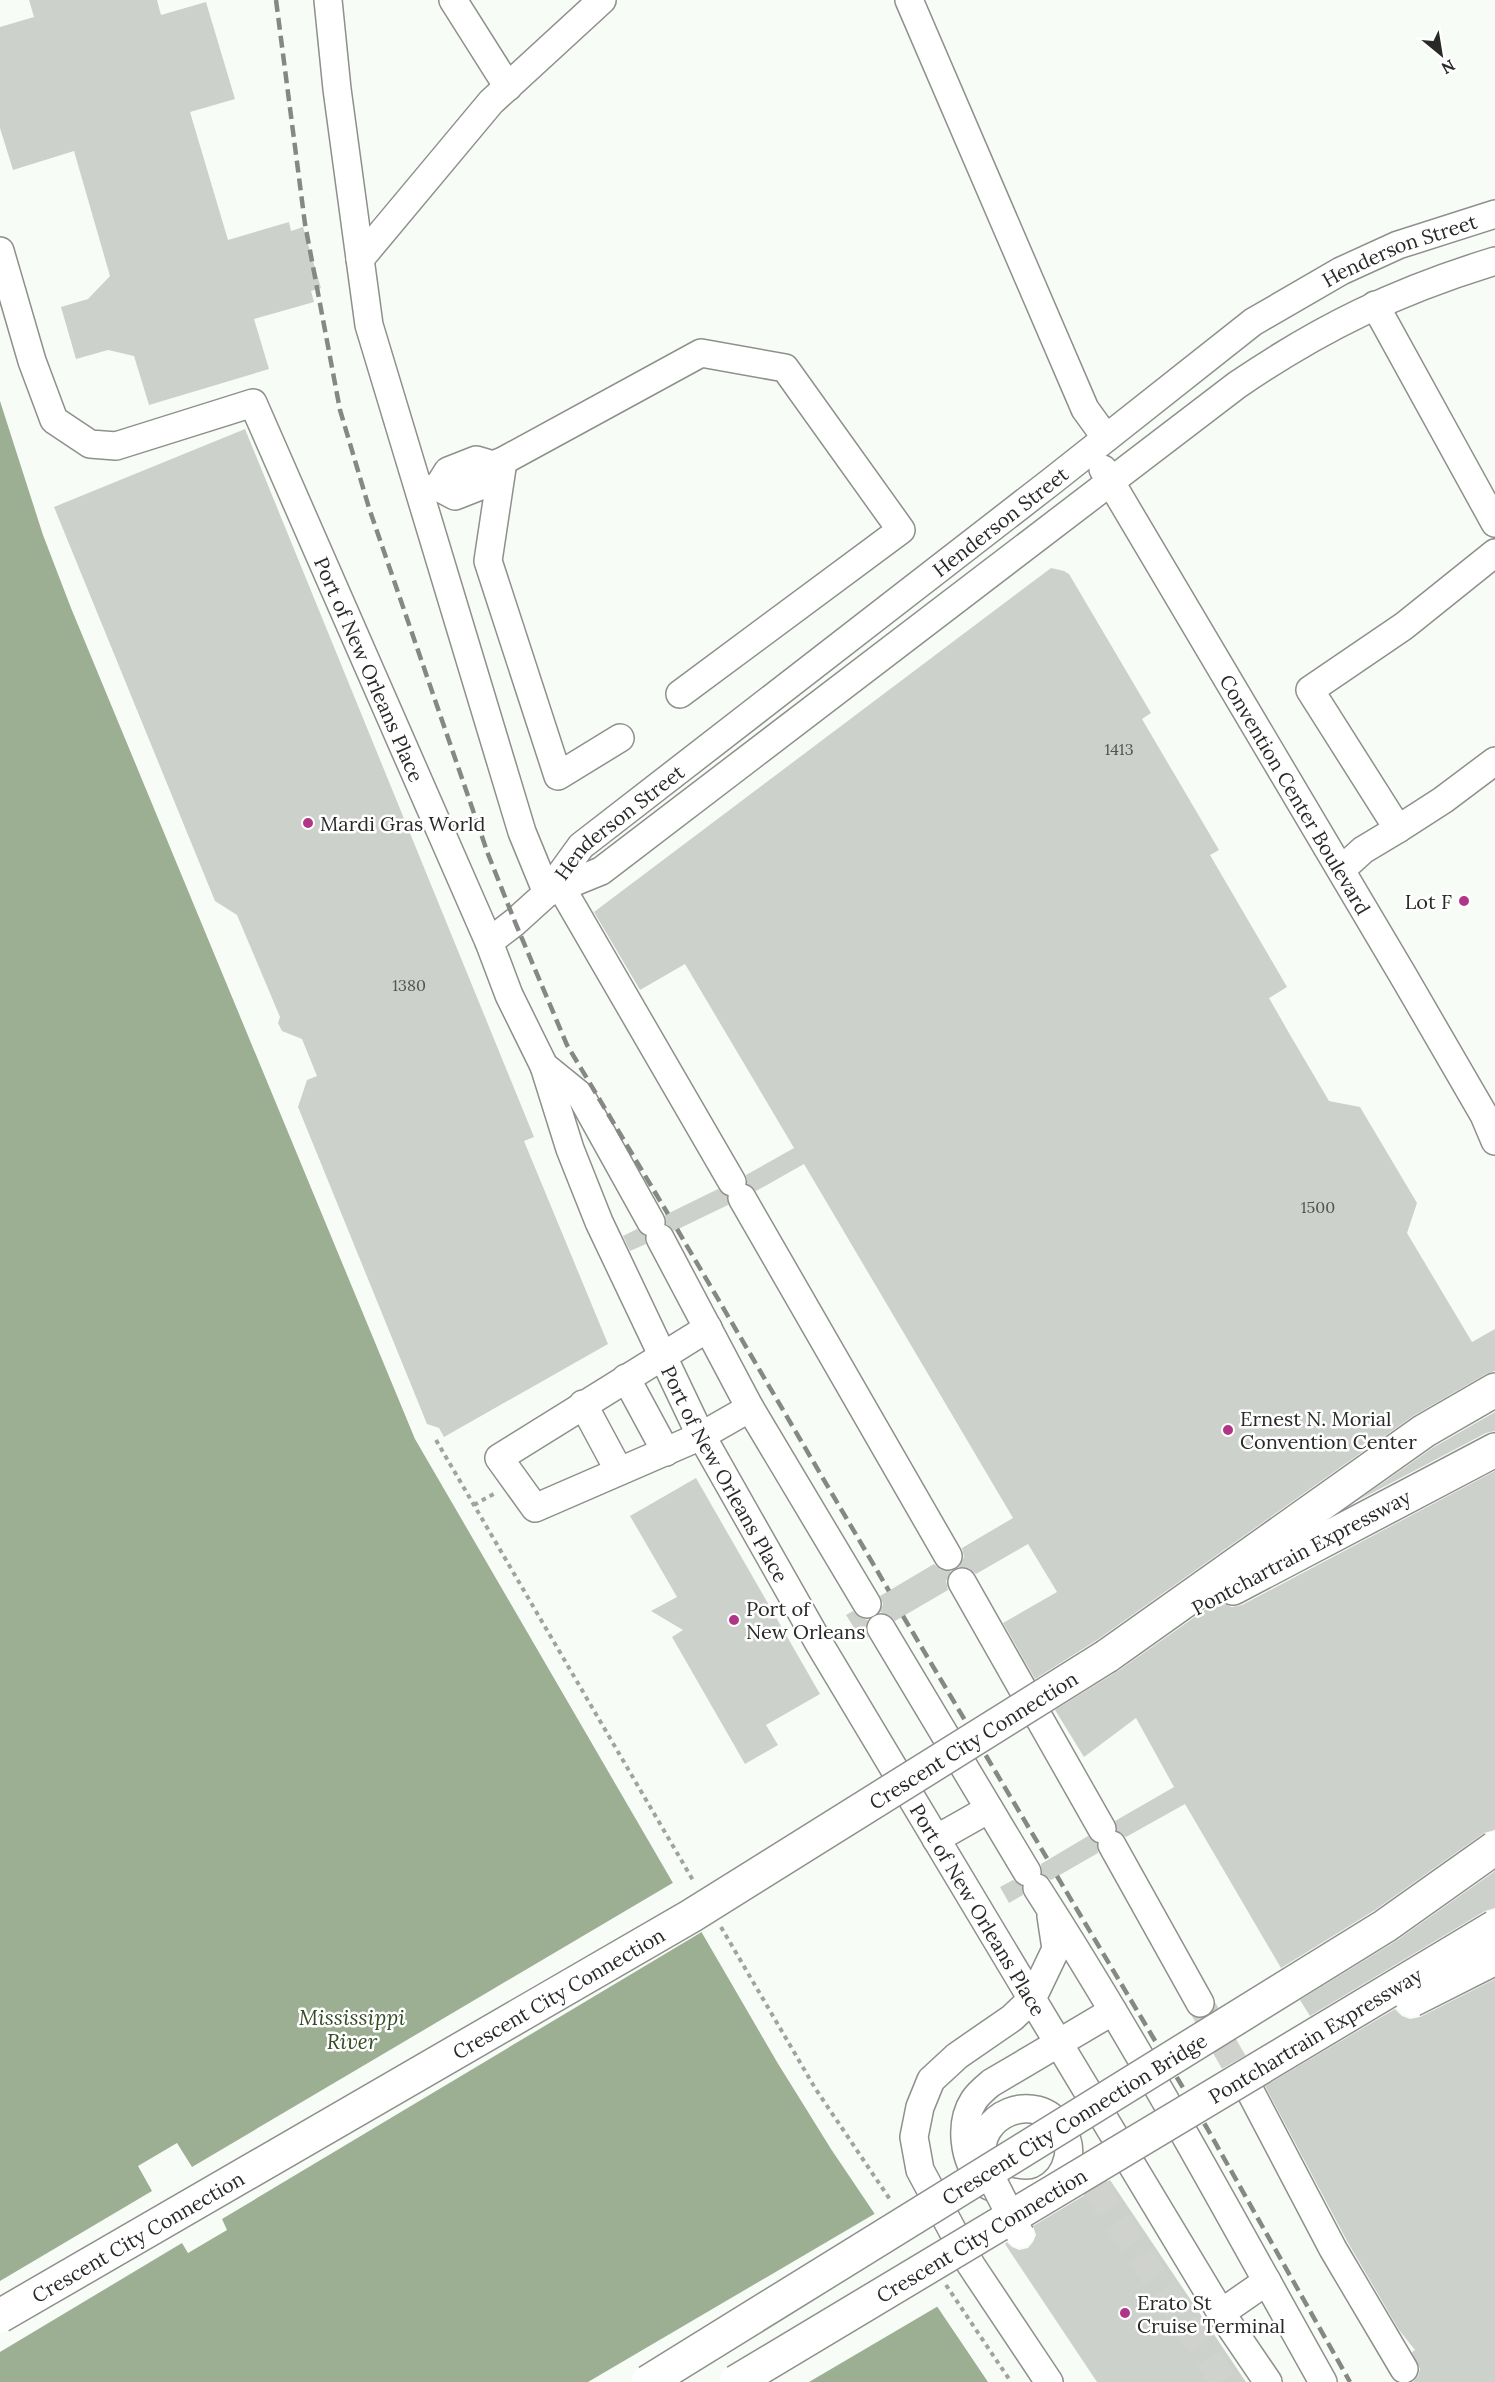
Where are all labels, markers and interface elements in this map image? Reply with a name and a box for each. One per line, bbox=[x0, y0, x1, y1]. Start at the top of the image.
north arrow bbox=[1411, 24, 1471, 84]
text: N bbox=[1438, 55, 1459, 79]
street label: Henderson Street bbox=[1317, 208, 1480, 292]
street label: Henderson Street bbox=[927, 461, 1073, 582]
street label: Port of New Orleans Place bbox=[309, 553, 430, 786]
street label: Convention Center Boulevard bbox=[1215, 669, 1377, 919]
house number: 1413 bbox=[1104, 739, 1134, 759]
street label: Henderson Street bbox=[548, 759, 689, 884]
place label: Mardi Gras World bbox=[320, 811, 485, 836]
marker: Mardi Gras World bbox=[301, 816, 315, 830]
place label: Lot F bbox=[1405, 889, 1452, 914]
marker: Lot F bbox=[1457, 894, 1471, 908]
house number: 1380 bbox=[392, 975, 426, 995]
house number: 1500 bbox=[1301, 1197, 1335, 1217]
street label: Port of New Orleans Place bbox=[656, 1361, 794, 1587]
place label: Ernest N. Morial Convention Center bbox=[1240, 1406, 1417, 1454]
marker: Ernest N. Morial Convention Center bbox=[1221, 1423, 1235, 1437]
street label: Pontchartrain Expressway bbox=[1187, 1483, 1415, 1620]
place label: Port of New Orleans bbox=[746, 1596, 866, 1644]
marker: Port of New Orleans bbox=[727, 1613, 741, 1627]
street label: Crescent City Connection bbox=[864, 1665, 1082, 1814]
street label: Port of New Orleans Place bbox=[905, 1799, 1052, 2020]
street label: Crescent City Connection bbox=[448, 1922, 669, 2064]
street label: Pontchartrain Expressway bbox=[1204, 1961, 1426, 2108]
water label: Mississippi River bbox=[299, 2004, 405, 2055]
street label: Crescent City Connection Bridge bbox=[937, 2027, 1211, 2210]
street label: Crescent City Connection bbox=[872, 2162, 1091, 2308]
street label: Crescent City Connection bbox=[27, 2165, 248, 2308]
place label: Erato St Cruise Terminal bbox=[1137, 2290, 1285, 2338]
marker: Erato St Cruise Terminal bbox=[1118, 2306, 1132, 2320]

